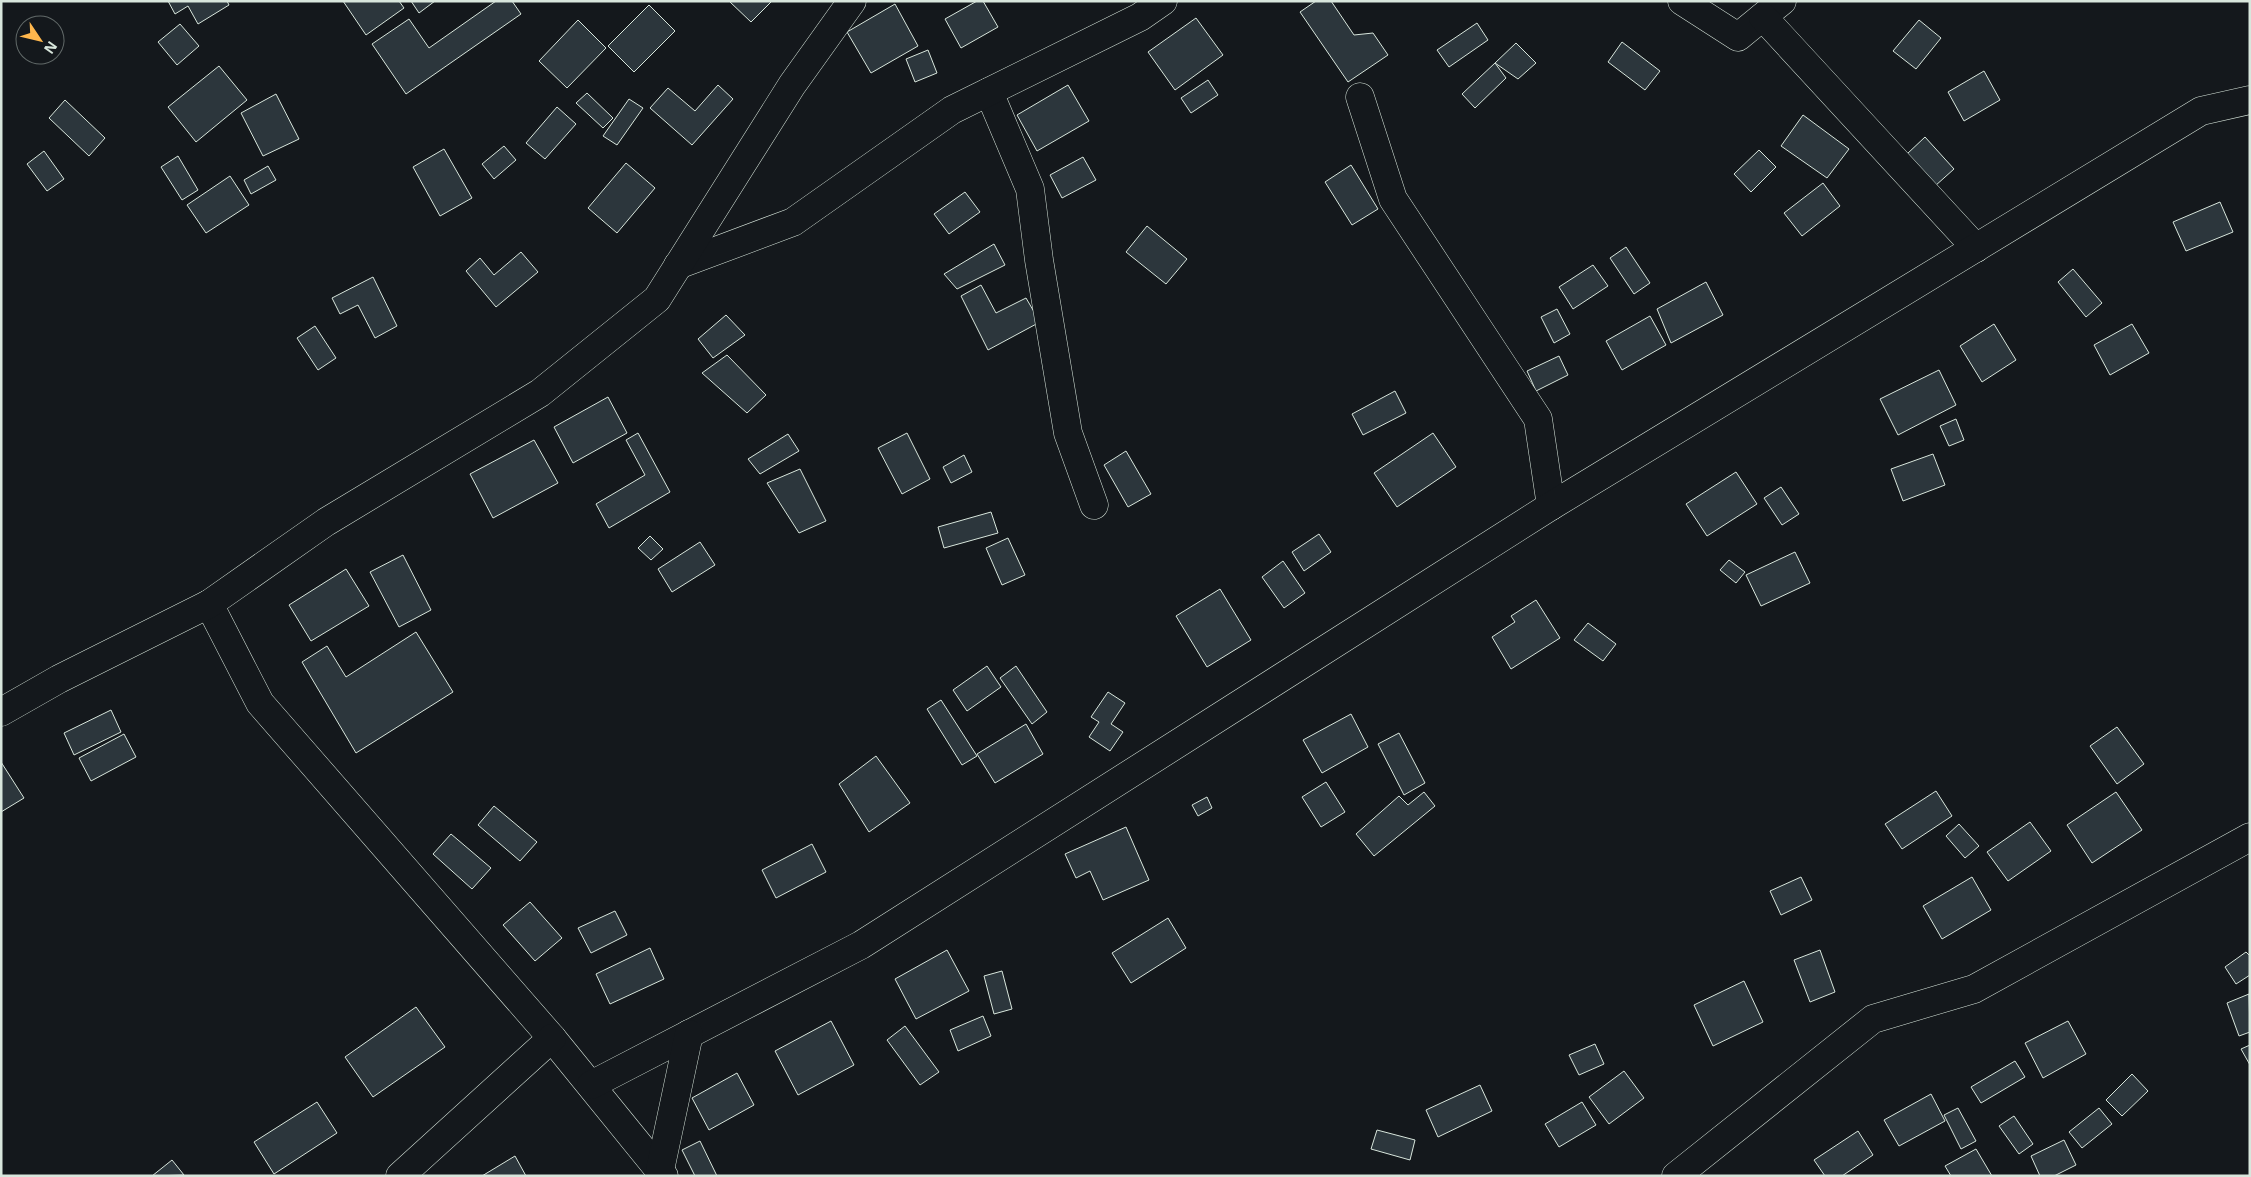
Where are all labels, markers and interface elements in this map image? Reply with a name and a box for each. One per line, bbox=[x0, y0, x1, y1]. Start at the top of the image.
north arrow bbox=[15, 15, 65, 65]
text: N bbox=[40, 38, 62, 58]

